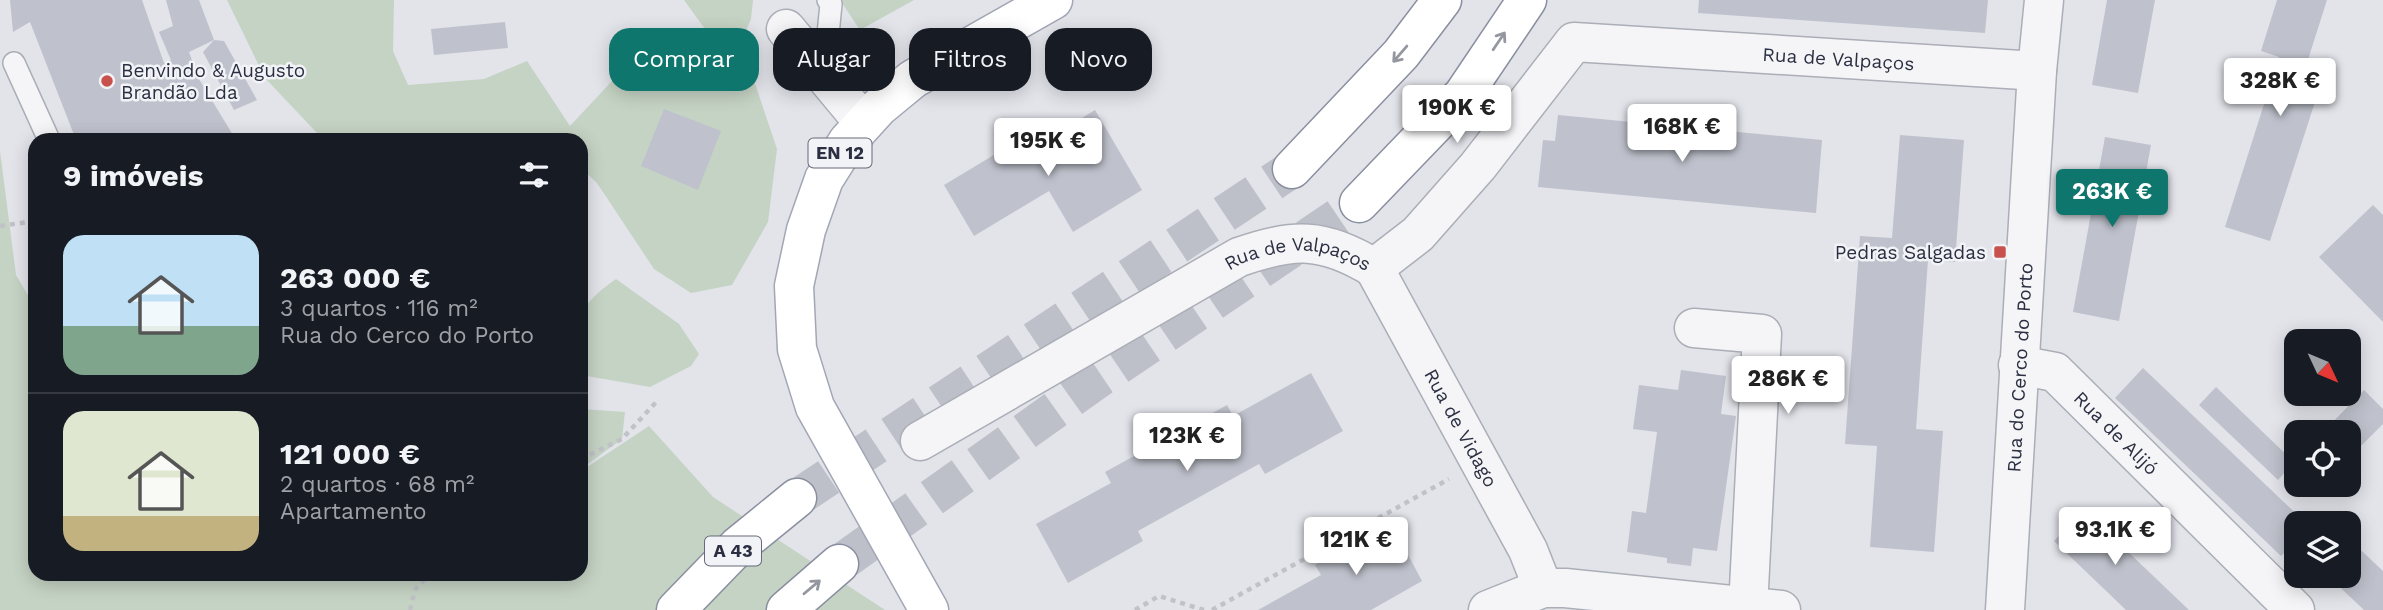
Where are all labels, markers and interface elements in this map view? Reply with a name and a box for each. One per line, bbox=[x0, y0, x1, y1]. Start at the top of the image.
chip: Comprar bbox=[609, 28, 759, 91]
chip: Alugar bbox=[773, 28, 895, 91]
chip: Filtros bbox=[909, 28, 1031, 91]
chip: Novo bbox=[1045, 28, 1152, 91]
one-way arrow bbox=[1492, 32, 1506, 51]
street label: Rua de Valpaços bbox=[1762, 43, 1915, 75]
one-way arrow bbox=[1392, 45, 1408, 63]
pin: 328K € bbox=[2223, 58, 2337, 118]
place label: Benvindo & Augusto Brandão Lda bbox=[121, 59, 305, 104]
text: 328K € bbox=[2240, 67, 2320, 94]
marker: Benvindo & Augusto Brandão Lda bbox=[99, 73, 115, 89]
pin: 190K € bbox=[1400, 86, 1514, 145]
text: 190K € bbox=[1418, 94, 1496, 121]
pin: 168K € bbox=[1625, 104, 1739, 164]
text: 168K € bbox=[1643, 113, 1721, 140]
pin: 195K € bbox=[991, 118, 1105, 178]
text: 195K € bbox=[1010, 127, 1086, 154]
road number: EN 12 bbox=[808, 138, 872, 168]
icon: filters bbox=[515, 156, 553, 194]
text: 9 imóveis bbox=[63, 158, 203, 193]
pin: 263K € bbox=[2055, 170, 2169, 229]
text: 263K € bbox=[2072, 178, 2152, 205]
street label: Rua de Valpaços bbox=[1220, 232, 1375, 276]
place label: Pedras Salgadas bbox=[1835, 241, 1986, 264]
marker: Pedras Salgadas bbox=[1992, 244, 2008, 260]
text: 263 000 € bbox=[280, 260, 430, 295]
street label: Rua do Cerco do Porto bbox=[2002, 262, 2038, 473]
icon: home bbox=[119, 263, 203, 347]
text: 3 quartos · 116 m² bbox=[280, 295, 478, 322]
text: Rua do Cerco do Porto bbox=[280, 322, 534, 349]
north arrow bbox=[2284, 329, 2361, 406]
map controls bbox=[2284, 329, 2361, 588]
pin: 286K € bbox=[1731, 356, 1845, 416]
street label: Rua de Vidago bbox=[1419, 365, 1502, 491]
text: 286K € bbox=[1748, 365, 1828, 392]
street label: Rua de Alijó bbox=[2069, 386, 2163, 480]
pin: 123K € bbox=[1130, 414, 1244, 473]
button: locate bbox=[2284, 420, 2361, 497]
text: 123K € bbox=[1149, 422, 1225, 449]
text: 121 000 € bbox=[280, 436, 420, 471]
icon: home bbox=[119, 439, 203, 523]
text: 2 quartos · 68 m² bbox=[280, 471, 474, 498]
text: Apartamento bbox=[280, 498, 427, 525]
pin: 93.1K € bbox=[2050, 508, 2180, 567]
button: layers bbox=[2284, 511, 2361, 588]
text: 93.1K € bbox=[2075, 516, 2155, 543]
pin: 121K € bbox=[1299, 518, 1413, 577]
text: 121K € bbox=[1320, 526, 1392, 553]
road number: A 43 bbox=[705, 536, 761, 566]
one-way arrow bbox=[803, 579, 821, 595]

